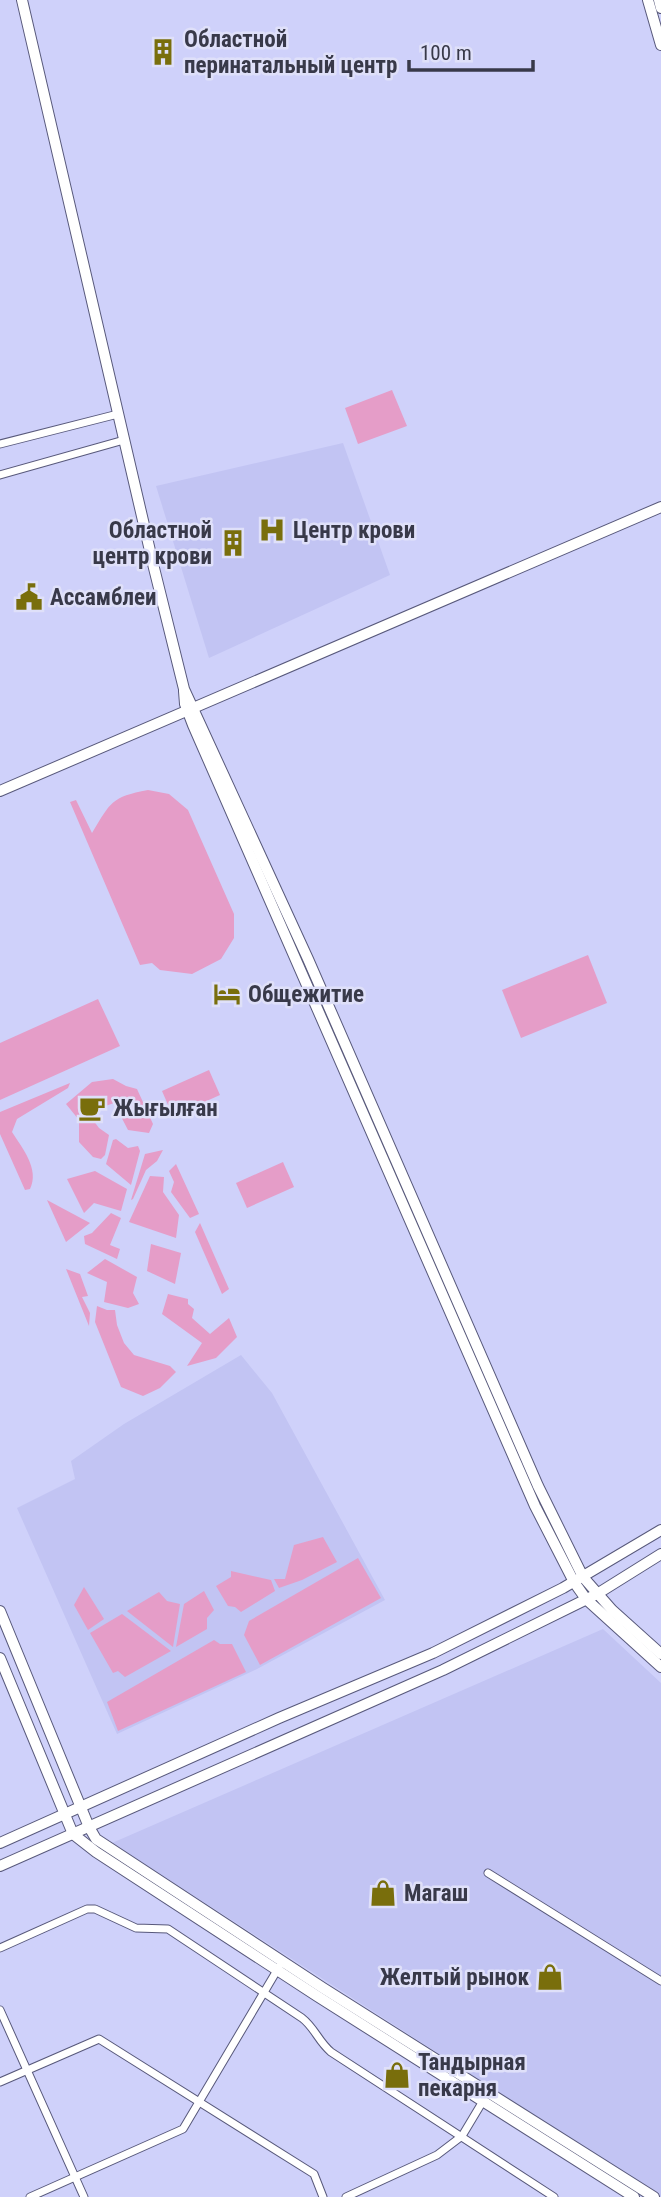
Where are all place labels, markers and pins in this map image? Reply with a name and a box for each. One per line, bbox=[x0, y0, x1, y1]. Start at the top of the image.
place label: Областной перинатальный центр bbox=[184, 26, 397, 79]
building icon: Областной перинатальный центр bbox=[148, 37, 178, 67]
hospital icon: Центр крови bbox=[257, 515, 287, 545]
place label: Областной центр крови bbox=[93, 517, 212, 570]
place label: Центр крови bbox=[293, 517, 415, 544]
building icon: Областной центр крови bbox=[218, 528, 248, 558]
public building icon: Ассамблеи bbox=[14, 582, 44, 612]
place label: Ассамблеи bbox=[50, 584, 157, 611]
hotel icon: Общежитие bbox=[212, 979, 242, 1009]
place label: Общежитие bbox=[248, 981, 364, 1008]
cafe icon: Жығылған bbox=[77, 1093, 107, 1123]
place label: Жығылған bbox=[113, 1095, 218, 1122]
shop icon: Магаш bbox=[368, 1878, 398, 1908]
place label: Магаш bbox=[404, 1880, 468, 1907]
shop icon: Желтый рынок bbox=[535, 1962, 565, 1992]
place label: Желтый рынок bbox=[380, 1964, 529, 1991]
place label: Тандырная пекарня bbox=[418, 2049, 526, 2102]
shop icon: Тандырная пекарня bbox=[382, 2060, 412, 2090]

